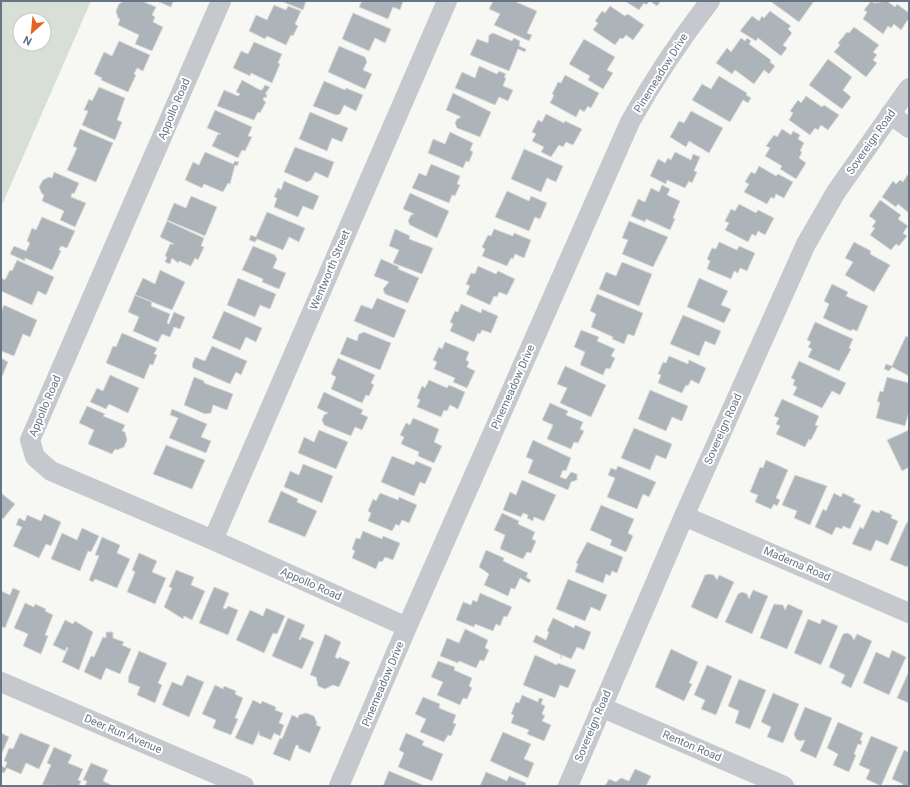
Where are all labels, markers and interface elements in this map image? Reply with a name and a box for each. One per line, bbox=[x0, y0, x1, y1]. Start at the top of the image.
north arrow bbox=[12, 12, 52, 52]
street label: Pinemeadow Drive bbox=[631, 31, 691, 115]
text: N bbox=[21, 33, 34, 48]
street label: Appollo Road bbox=[155, 76, 193, 142]
street label: Sovereign Road bbox=[844, 107, 898, 177]
street label: Wentworth Street bbox=[307, 228, 353, 312]
street label: Pinemeadow Drive bbox=[489, 343, 538, 431]
street label: Appollo Road bbox=[26, 373, 64, 439]
street label: Sovereign Road bbox=[702, 392, 744, 466]
street label: Maderna Road bbox=[762, 544, 832, 584]
street label: Appollo Road bbox=[278, 565, 344, 603]
street label: Pinemeadow Drive bbox=[359, 639, 407, 729]
street label: Sovereign Road bbox=[572, 688, 614, 764]
street label: Deer Run Avenue bbox=[82, 712, 164, 756]
street label: Renton Road bbox=[661, 728, 723, 764]

